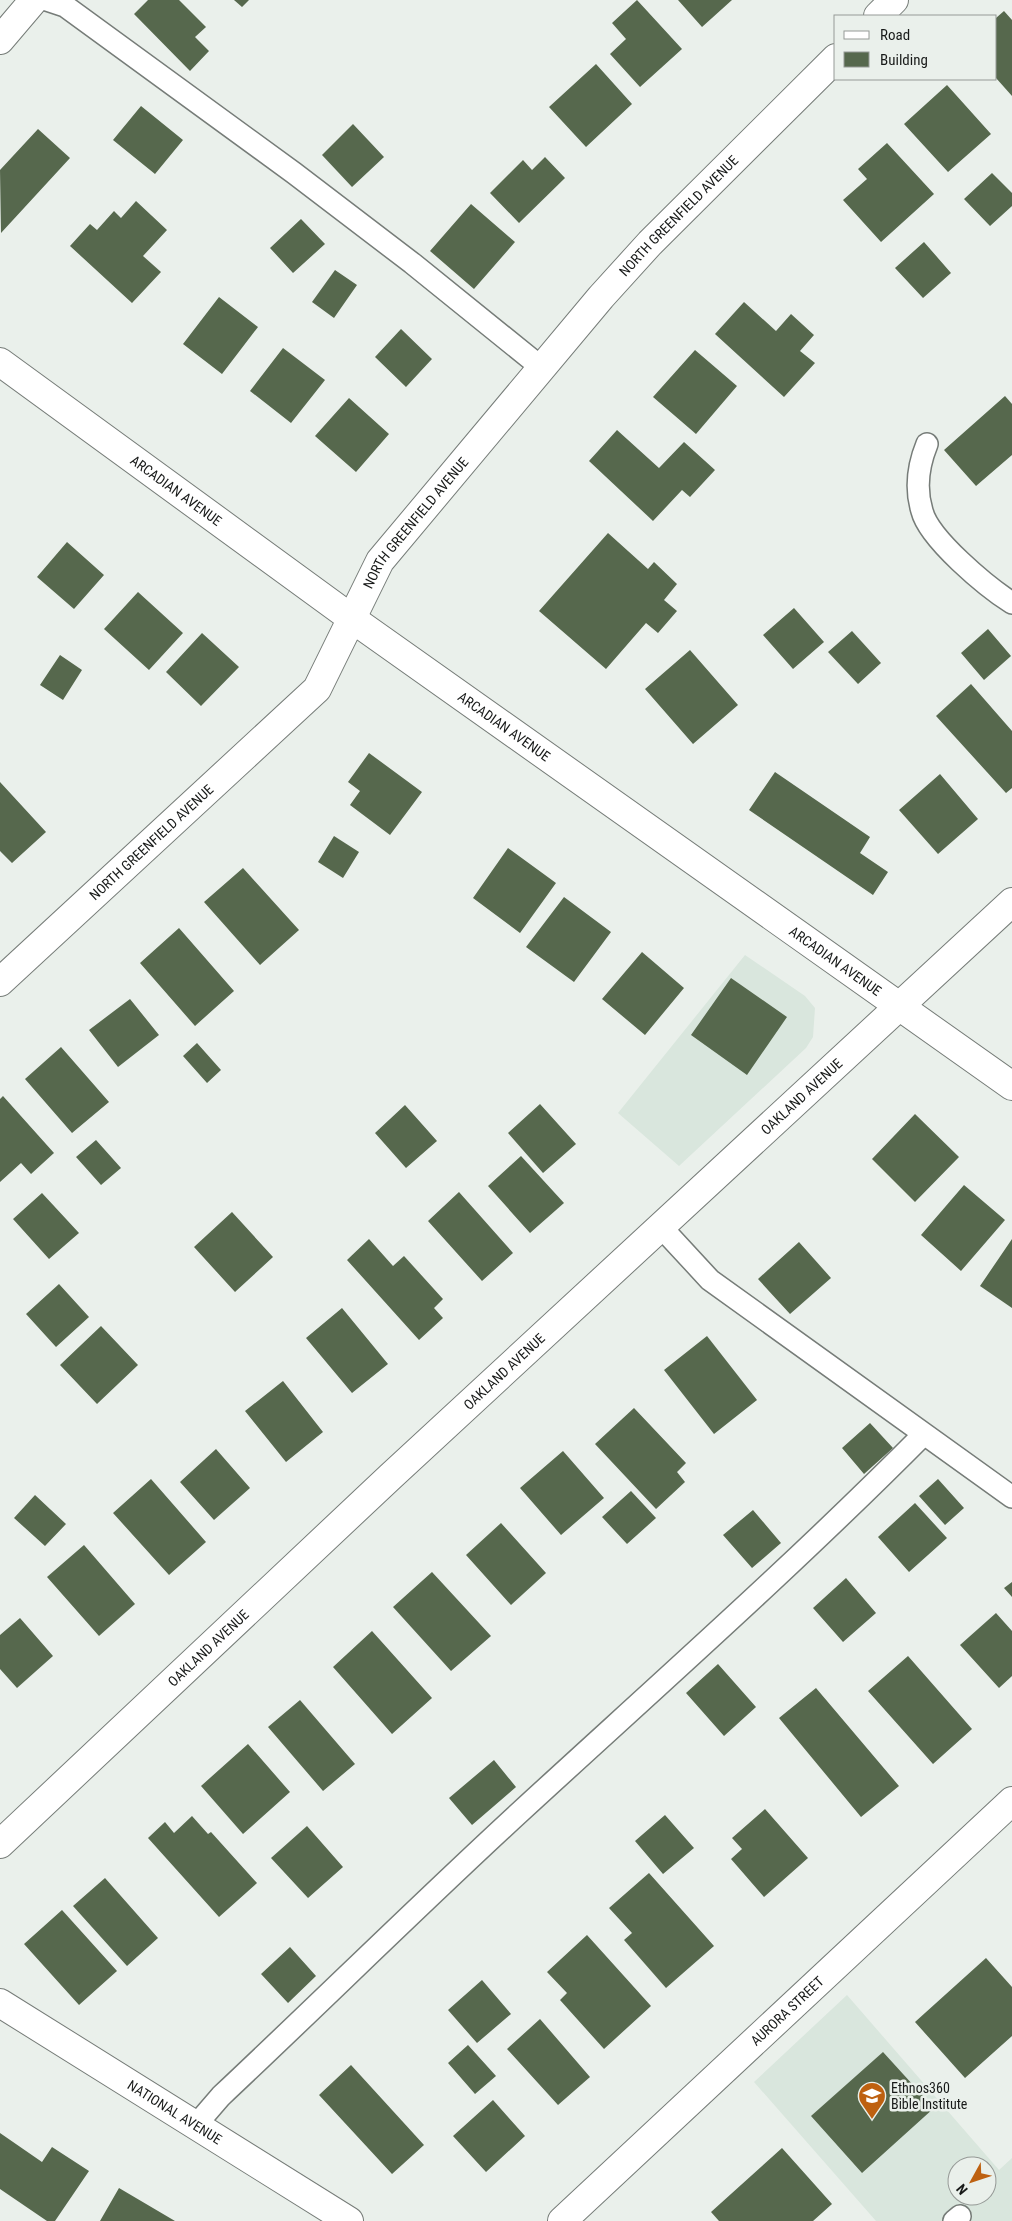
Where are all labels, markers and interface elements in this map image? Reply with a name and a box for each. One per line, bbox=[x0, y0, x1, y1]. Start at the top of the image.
legend bbox=[834, 15, 997, 80]
text: Road bbox=[880, 26, 910, 44]
text: Building bbox=[880, 51, 928, 69]
street label: NORTH GREENFIELD AVENUE bbox=[616, 152, 741, 279]
street label: ARCADIAN AVENUE bbox=[127, 452, 225, 529]
street label: NORTH GREENFIELD AVENUE bbox=[360, 454, 471, 591]
street label: ARCADIAN AVENUE bbox=[455, 688, 553, 764]
street label: NORTH GREENFIELD AVENUE bbox=[86, 781, 216, 903]
street label: ARCADIAN AVENUE bbox=[786, 923, 885, 999]
street label: OAKLAND AVENUE bbox=[758, 1055, 845, 1138]
street label: OAKLAND AVENUE bbox=[460, 1330, 548, 1413]
street label: OAKLAND AVENUE bbox=[165, 1606, 252, 1690]
street label: AURORA STREET bbox=[747, 1973, 827, 2049]
street label: NATIONAL AVENUE bbox=[125, 2077, 225, 2148]
place label: Ethnos360 Bible Institute bbox=[891, 2080, 968, 2112]
school or university icon: Ethnos360 Bible Institute bbox=[857, 2081, 887, 2120]
north arrow bbox=[947, 2156, 997, 2206]
text: N bbox=[953, 2181, 971, 2198]

